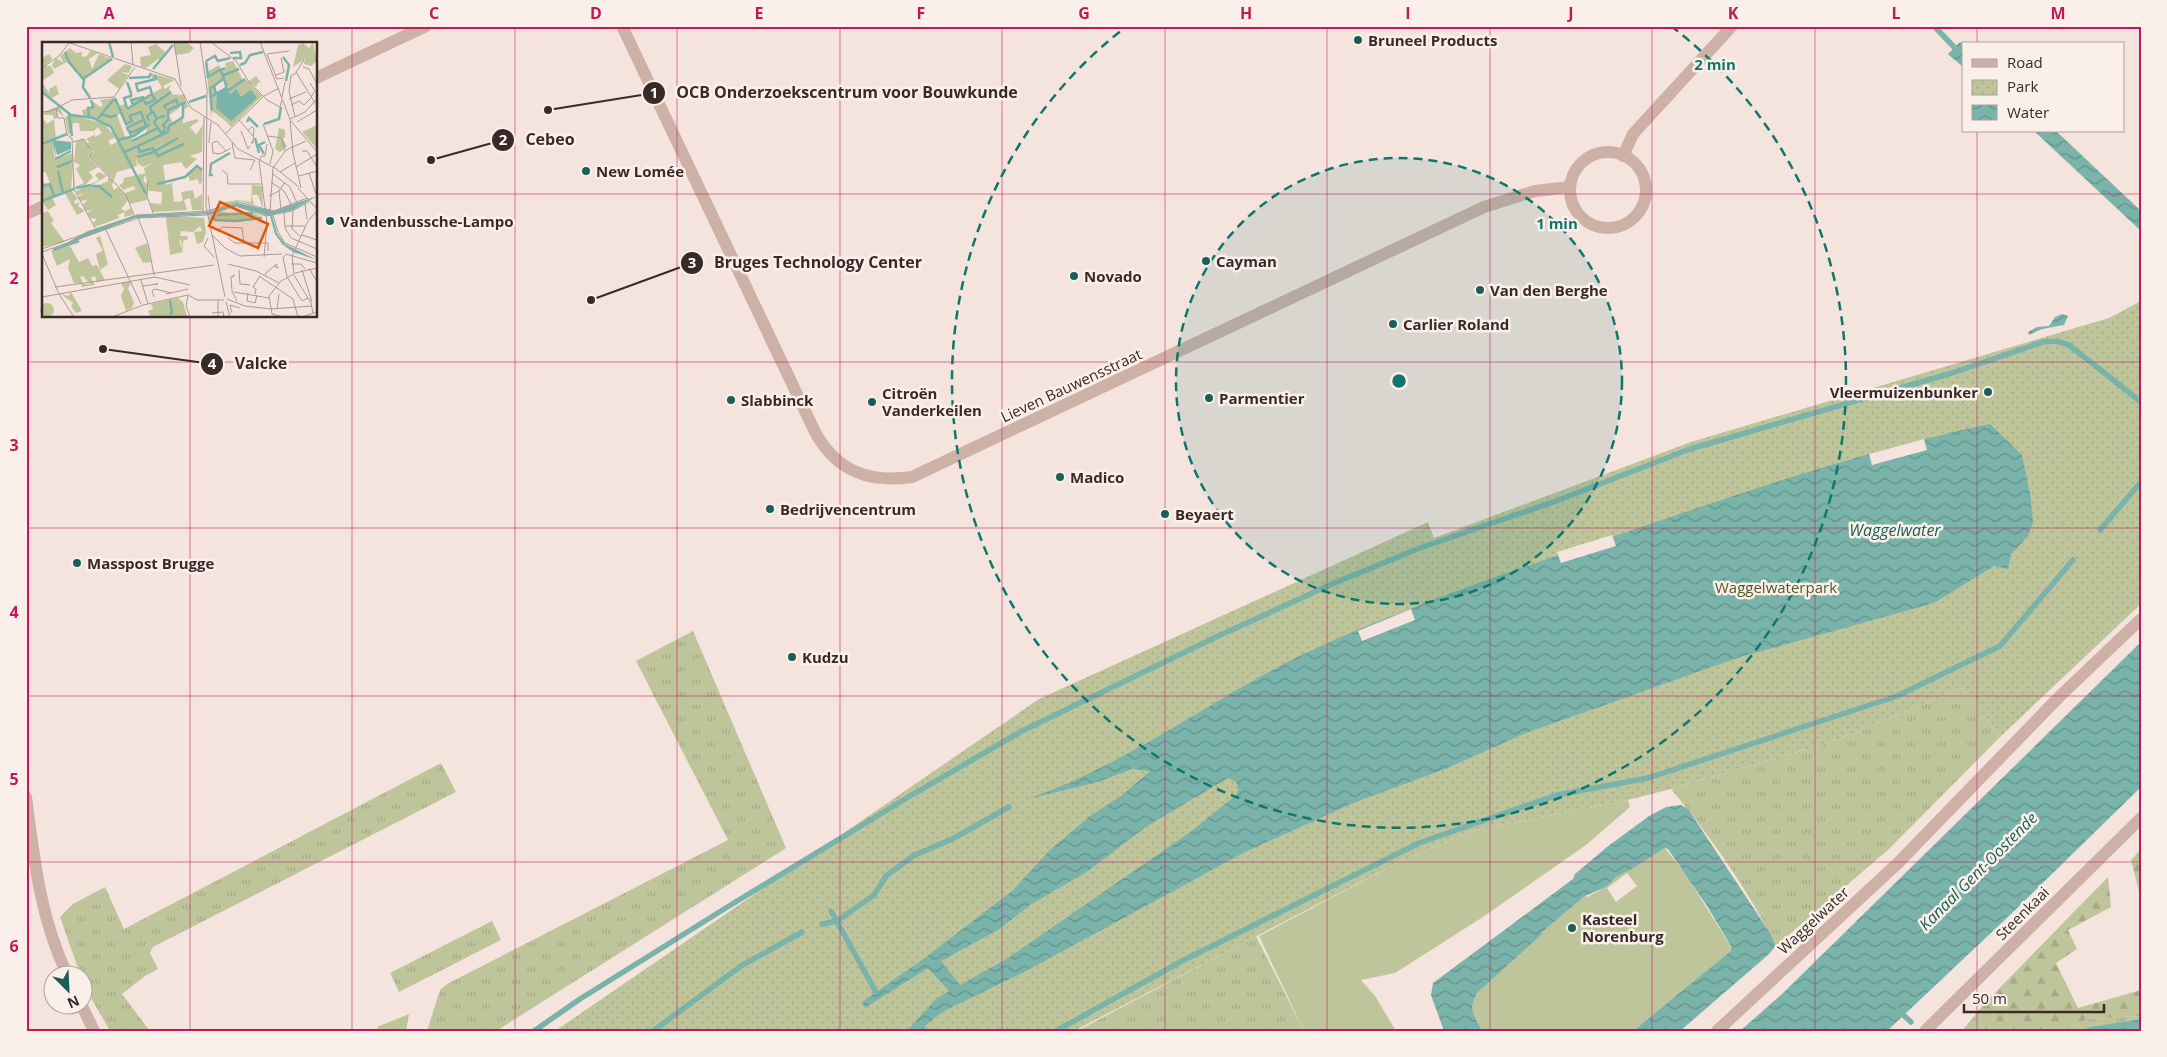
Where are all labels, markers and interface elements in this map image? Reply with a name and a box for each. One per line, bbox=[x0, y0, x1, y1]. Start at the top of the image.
text: A bbox=[103, 2, 115, 24]
text: B bbox=[266, 2, 276, 24]
text: C bbox=[429, 2, 439, 24]
text: D bbox=[590, 2, 602, 24]
text: E bbox=[755, 2, 764, 24]
text: F bbox=[917, 2, 925, 24]
text: G bbox=[1078, 2, 1090, 24]
text: H bbox=[1240, 2, 1252, 24]
text: I bbox=[1405, 2, 1411, 24]
text: J bbox=[1566, 2, 1574, 24]
text: K bbox=[1728, 2, 1739, 24]
text: L bbox=[1891, 2, 1901, 24]
text: M bbox=[2050, 2, 2066, 24]
place label: Bruneel Products bbox=[1368, 30, 1497, 50]
marker: Bruneel Products bbox=[1352, 34, 1364, 46]
inset map bbox=[42, 42, 318, 318]
legend bbox=[1962, 42, 2124, 132]
text: Road bbox=[2007, 52, 2043, 72]
text: 2 min bbox=[1694, 54, 1736, 74]
text: Park bbox=[2007, 76, 2038, 96]
callout: OCB Onderzoekscentrum voor Bouwkunde bbox=[642, 77, 1028, 108]
text: OCB Onderzoekscentrum voor Bouwkunde bbox=[676, 81, 1018, 103]
text: 1 bbox=[650, 82, 658, 102]
text: 1 bbox=[9, 100, 19, 122]
text: Water bbox=[2007, 102, 2049, 122]
callout: Cebeo bbox=[491, 124, 585, 155]
text: Cebeo bbox=[525, 128, 575, 150]
text: 2 bbox=[499, 129, 508, 149]
place label: New Lomée bbox=[596, 161, 684, 181]
marker: New Lomée bbox=[580, 165, 592, 177]
place label: Vandenbussche-Lampo bbox=[340, 211, 513, 231]
text: 1 min bbox=[1536, 213, 1578, 233]
marker: Vandenbussche-Lampo bbox=[324, 215, 336, 227]
callout: Bruges Technology Center bbox=[679, 247, 932, 278]
text: Bruges Technology Center bbox=[714, 251, 922, 273]
place label: Cayman bbox=[1216, 251, 1277, 271]
text: 3 bbox=[688, 252, 696, 272]
marker: Cayman bbox=[1200, 255, 1212, 267]
place label: Novado bbox=[1084, 266, 1142, 286]
text: 2 bbox=[9, 267, 19, 289]
marker: Novado bbox=[1068, 270, 1080, 282]
place label: Van den Berghe bbox=[1490, 280, 1608, 300]
marker: Van den Berghe bbox=[1474, 284, 1486, 296]
place label: Carlier Roland bbox=[1403, 314, 1509, 334]
marker: Carlier Roland bbox=[1387, 318, 1399, 330]
street label: Lieven Bauwensstraat bbox=[997, 344, 1145, 426]
callout: Valcke bbox=[200, 348, 297, 379]
text: Valcke bbox=[235, 352, 287, 374]
text: 4 bbox=[208, 353, 217, 373]
centre of rings bbox=[1390, 372, 1408, 390]
place label: Vleermuizenbunker bbox=[1830, 382, 1978, 402]
place label: Citroën Vanderkeilen bbox=[882, 383, 982, 420]
marker: Vleermuizenbunker bbox=[1982, 386, 1994, 398]
place label: Parmentier bbox=[1219, 388, 1305, 408]
place label: Slabbinck bbox=[741, 390, 814, 410]
marker: Parmentier bbox=[1203, 392, 1215, 404]
marker: Slabbinck bbox=[725, 394, 737, 406]
marker: Citroën Vanderkeilen bbox=[866, 396, 878, 408]
text: 3 bbox=[9, 434, 19, 456]
place label: Madico bbox=[1070, 467, 1124, 487]
marker: Madico bbox=[1054, 471, 1066, 483]
place label: Bedrijvencentrum bbox=[780, 499, 916, 519]
marker: Bedrijvencentrum bbox=[764, 503, 776, 515]
place label: Beyaert bbox=[1175, 504, 1234, 524]
marker: Beyaert bbox=[1159, 508, 1171, 520]
water label: Waggelwater bbox=[1849, 519, 1941, 541]
place label: Masspost Brugge bbox=[87, 553, 214, 573]
marker: Masspost Brugge bbox=[71, 557, 83, 569]
park label: Waggelwaterpark bbox=[1715, 577, 1837, 597]
text: 4 bbox=[9, 601, 19, 623]
place label: Kudzu bbox=[802, 647, 849, 667]
marker: Kudzu bbox=[786, 651, 798, 663]
text: 5 bbox=[9, 768, 19, 790]
water label: Kanaal Gent-Oostende bbox=[1914, 807, 2042, 935]
street label: Waggelwater bbox=[1773, 882, 1853, 958]
street label: Steenkaai bbox=[1991, 882, 2053, 944]
place label: Kasteel Norenburg bbox=[1582, 909, 1664, 946]
marker: Kasteel Norenburg bbox=[1566, 922, 1578, 934]
text: 6 bbox=[9, 935, 19, 957]
north arrow bbox=[42, 964, 92, 1014]
scale bar bbox=[1964, 982, 2104, 1014]
text: 50 m bbox=[1972, 988, 2007, 1008]
text: N bbox=[64, 991, 83, 1013]

